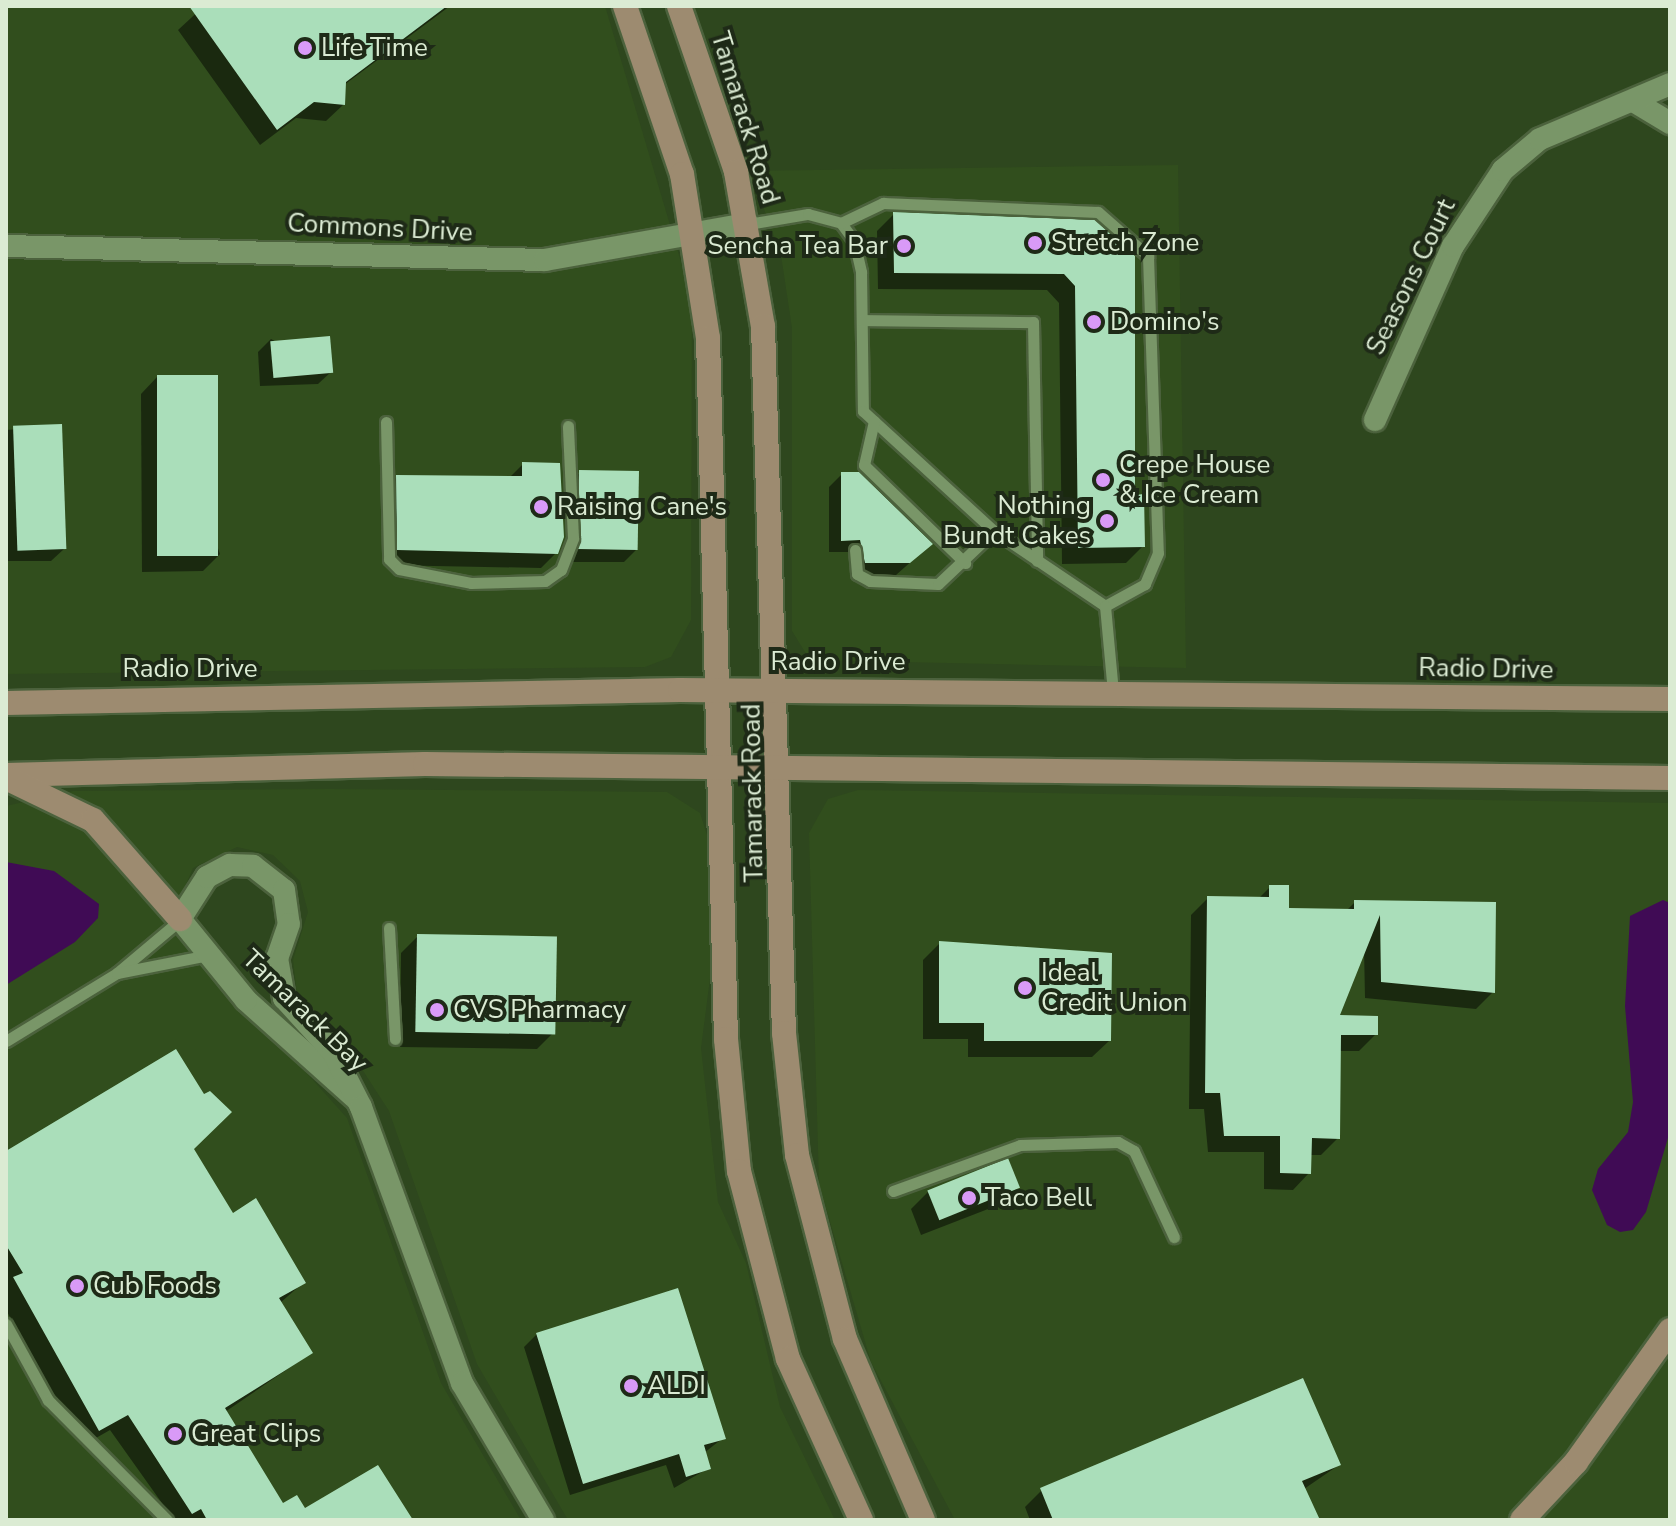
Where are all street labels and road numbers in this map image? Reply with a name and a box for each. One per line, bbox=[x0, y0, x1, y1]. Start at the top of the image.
street label: Tamarack Road bbox=[704, 28, 786, 208]
street label: Seasons Court bbox=[1360, 194, 1462, 360]
street label: Commons Drive bbox=[286, 208, 474, 248]
street label: Radio Drive bbox=[770, 646, 906, 678]
street label: Radio Drive bbox=[1418, 652, 1554, 686]
street label: Radio Drive bbox=[122, 653, 258, 685]
street label: Tamarack Road bbox=[736, 703, 770, 883]
street label: Tamarack Bay bbox=[236, 943, 374, 1079]

